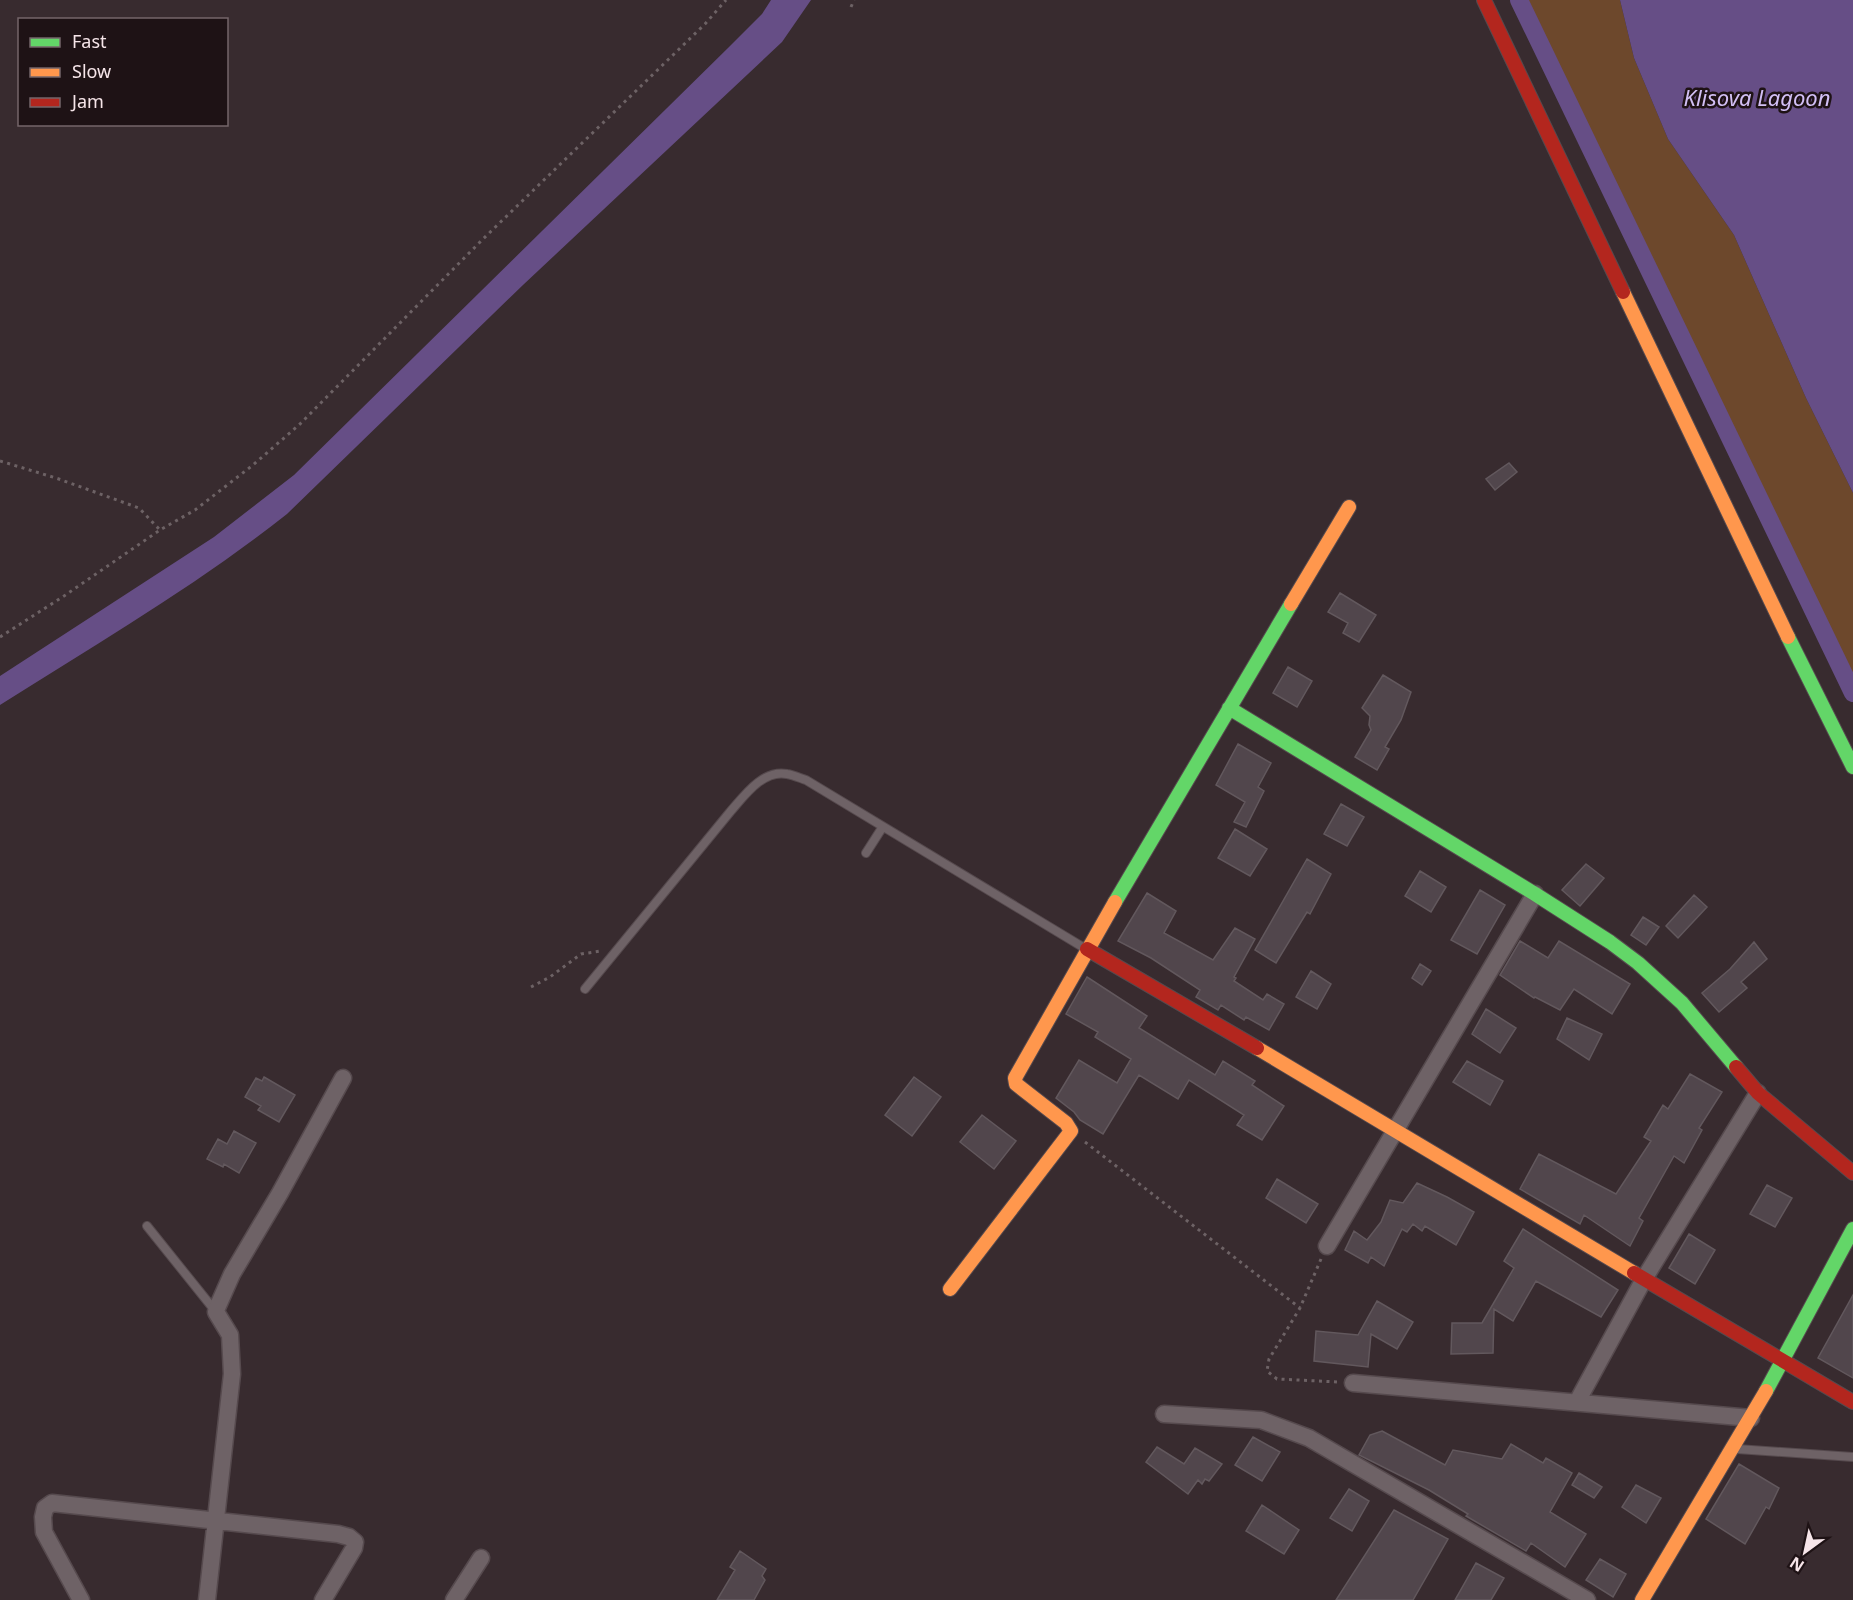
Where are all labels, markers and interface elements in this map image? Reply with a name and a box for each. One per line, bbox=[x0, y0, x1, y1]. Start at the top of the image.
legend bbox=[18, 18, 228, 126]
text: Fast bbox=[72, 29, 107, 53]
text: Slow bbox=[72, 59, 111, 83]
water label: Klisova Lagoon bbox=[1684, 82, 1830, 112]
text: Jam bbox=[70, 89, 104, 113]
north arrow bbox=[1775, 1522, 1835, 1582]
text: N bbox=[1785, 1552, 1808, 1577]

